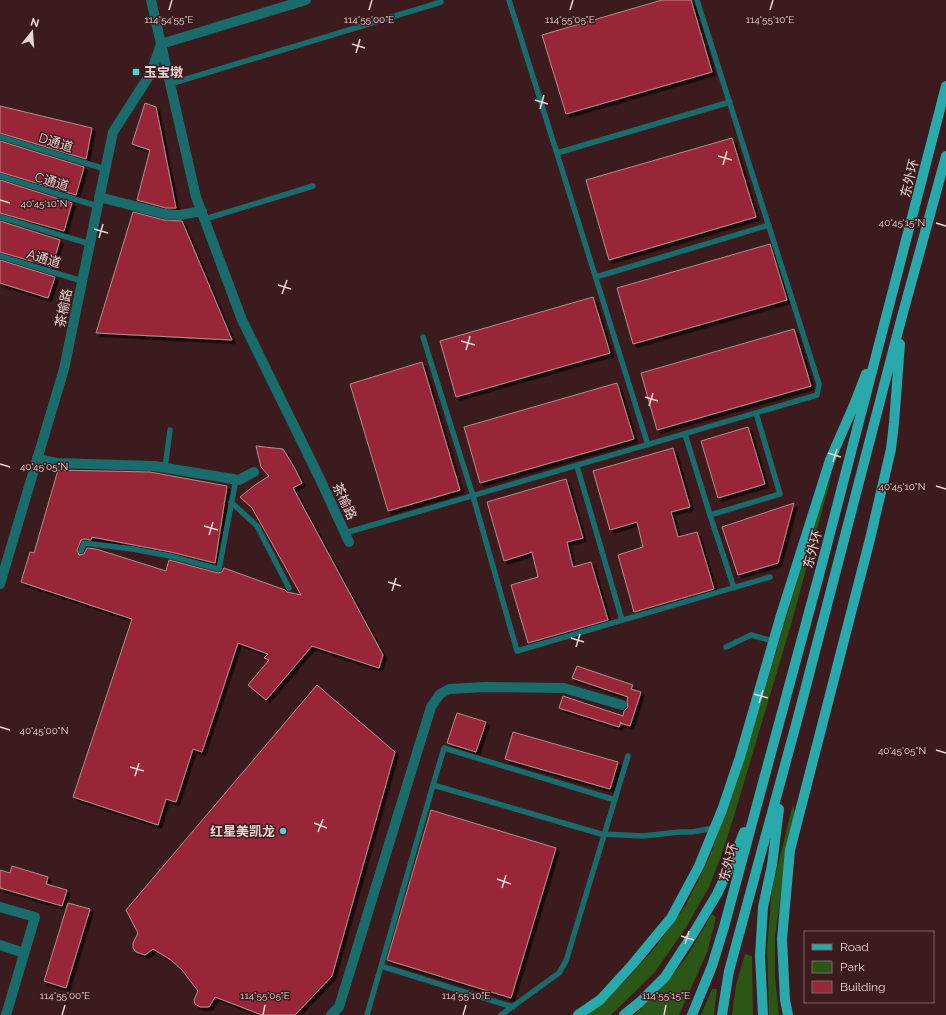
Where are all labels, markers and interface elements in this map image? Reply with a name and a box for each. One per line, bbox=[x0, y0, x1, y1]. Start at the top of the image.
north arrow bbox=[12, 12, 52, 52]
text: 114°54'55"E bbox=[145, 14, 193, 25]
text: 114°55'00"E bbox=[344, 14, 394, 25]
text: 114°55'05"E bbox=[545, 14, 595, 25]
text: 114°55'10"E bbox=[746, 14, 794, 25]
text: N bbox=[29, 15, 41, 30]
place label: 玉宝墩 bbox=[144, 65, 183, 80]
marker: 玉宝墩 bbox=[131, 67, 141, 77]
street label: D通道 bbox=[37, 130, 75, 155]
street label: 东外环 bbox=[897, 157, 921, 199]
street label: C通道 bbox=[33, 169, 71, 194]
text: 40°45'10"N bbox=[20, 198, 68, 209]
text: 40°45'15"N bbox=[879, 217, 925, 228]
street label: A通道 bbox=[25, 246, 63, 271]
street label: 茶榆路 bbox=[52, 288, 75, 329]
text: 40°45'05"N bbox=[20, 461, 68, 472]
street label: 茶榆路 bbox=[330, 480, 360, 522]
text: 40°45'10"N bbox=[878, 481, 926, 492]
street label: 东外环 bbox=[800, 528, 825, 570]
text: 40°45'00"N bbox=[20, 725, 68, 736]
text: 40°45'05"N bbox=[878, 745, 926, 756]
place label: 红星美凯龙 bbox=[210, 824, 275, 839]
marker: 红星美凯龙 bbox=[278, 826, 288, 836]
street label: 东外环 bbox=[716, 841, 741, 883]
legend bbox=[804, 931, 934, 1003]
text: Road bbox=[840, 940, 869, 954]
text: Park bbox=[840, 960, 865, 974]
text: Building bbox=[840, 980, 886, 994]
text: 114°55'00"E bbox=[40, 990, 90, 1001]
text: 114°55'05"E bbox=[240, 990, 290, 1001]
text: 114°55'10"E bbox=[442, 990, 490, 1001]
text: 114°55'15"E bbox=[642, 990, 690, 1001]

